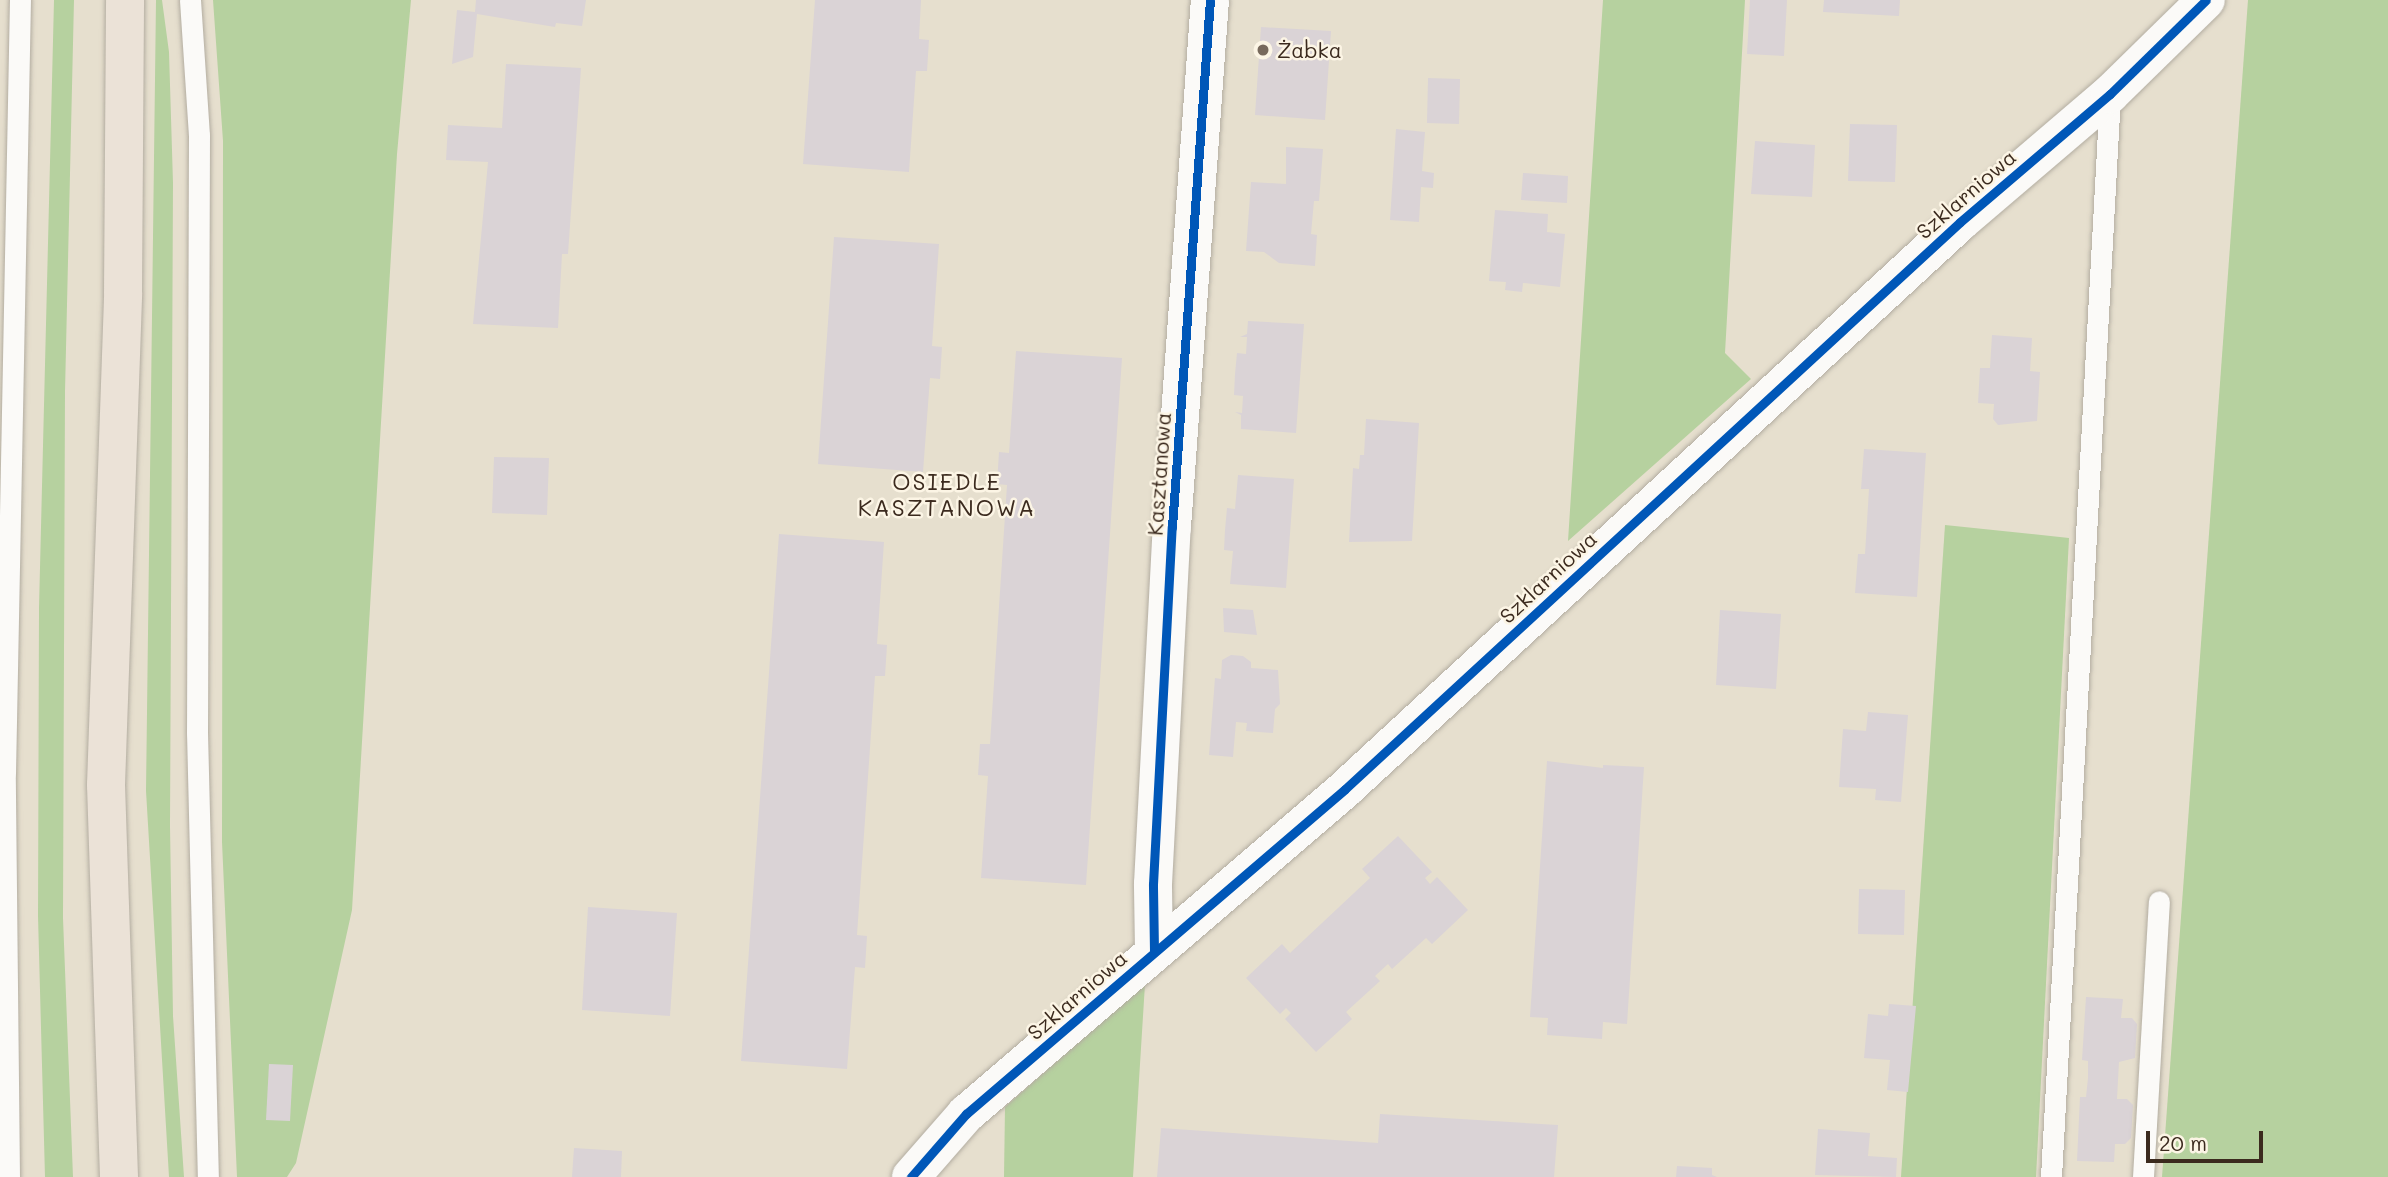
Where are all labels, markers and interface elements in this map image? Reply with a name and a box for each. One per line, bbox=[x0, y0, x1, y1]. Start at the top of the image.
place label: Żabka bbox=[1277, 37, 1342, 63]
marker: Żabka bbox=[1255, 42, 1271, 58]
street label: Szklarniowa bbox=[1911, 144, 2021, 244]
street label: Kasztanowa bbox=[1142, 412, 1176, 536]
district label: OSIEDLE KASZTANOWA bbox=[859, 467, 1035, 521]
street label: Szklarniowa bbox=[1494, 526, 1602, 628]
street label: Szklarniowa bbox=[1022, 945, 1132, 1045]
scale bar bbox=[2150, 1118, 2267, 1162]
text: 20 m bbox=[2159, 1129, 2207, 1156]

